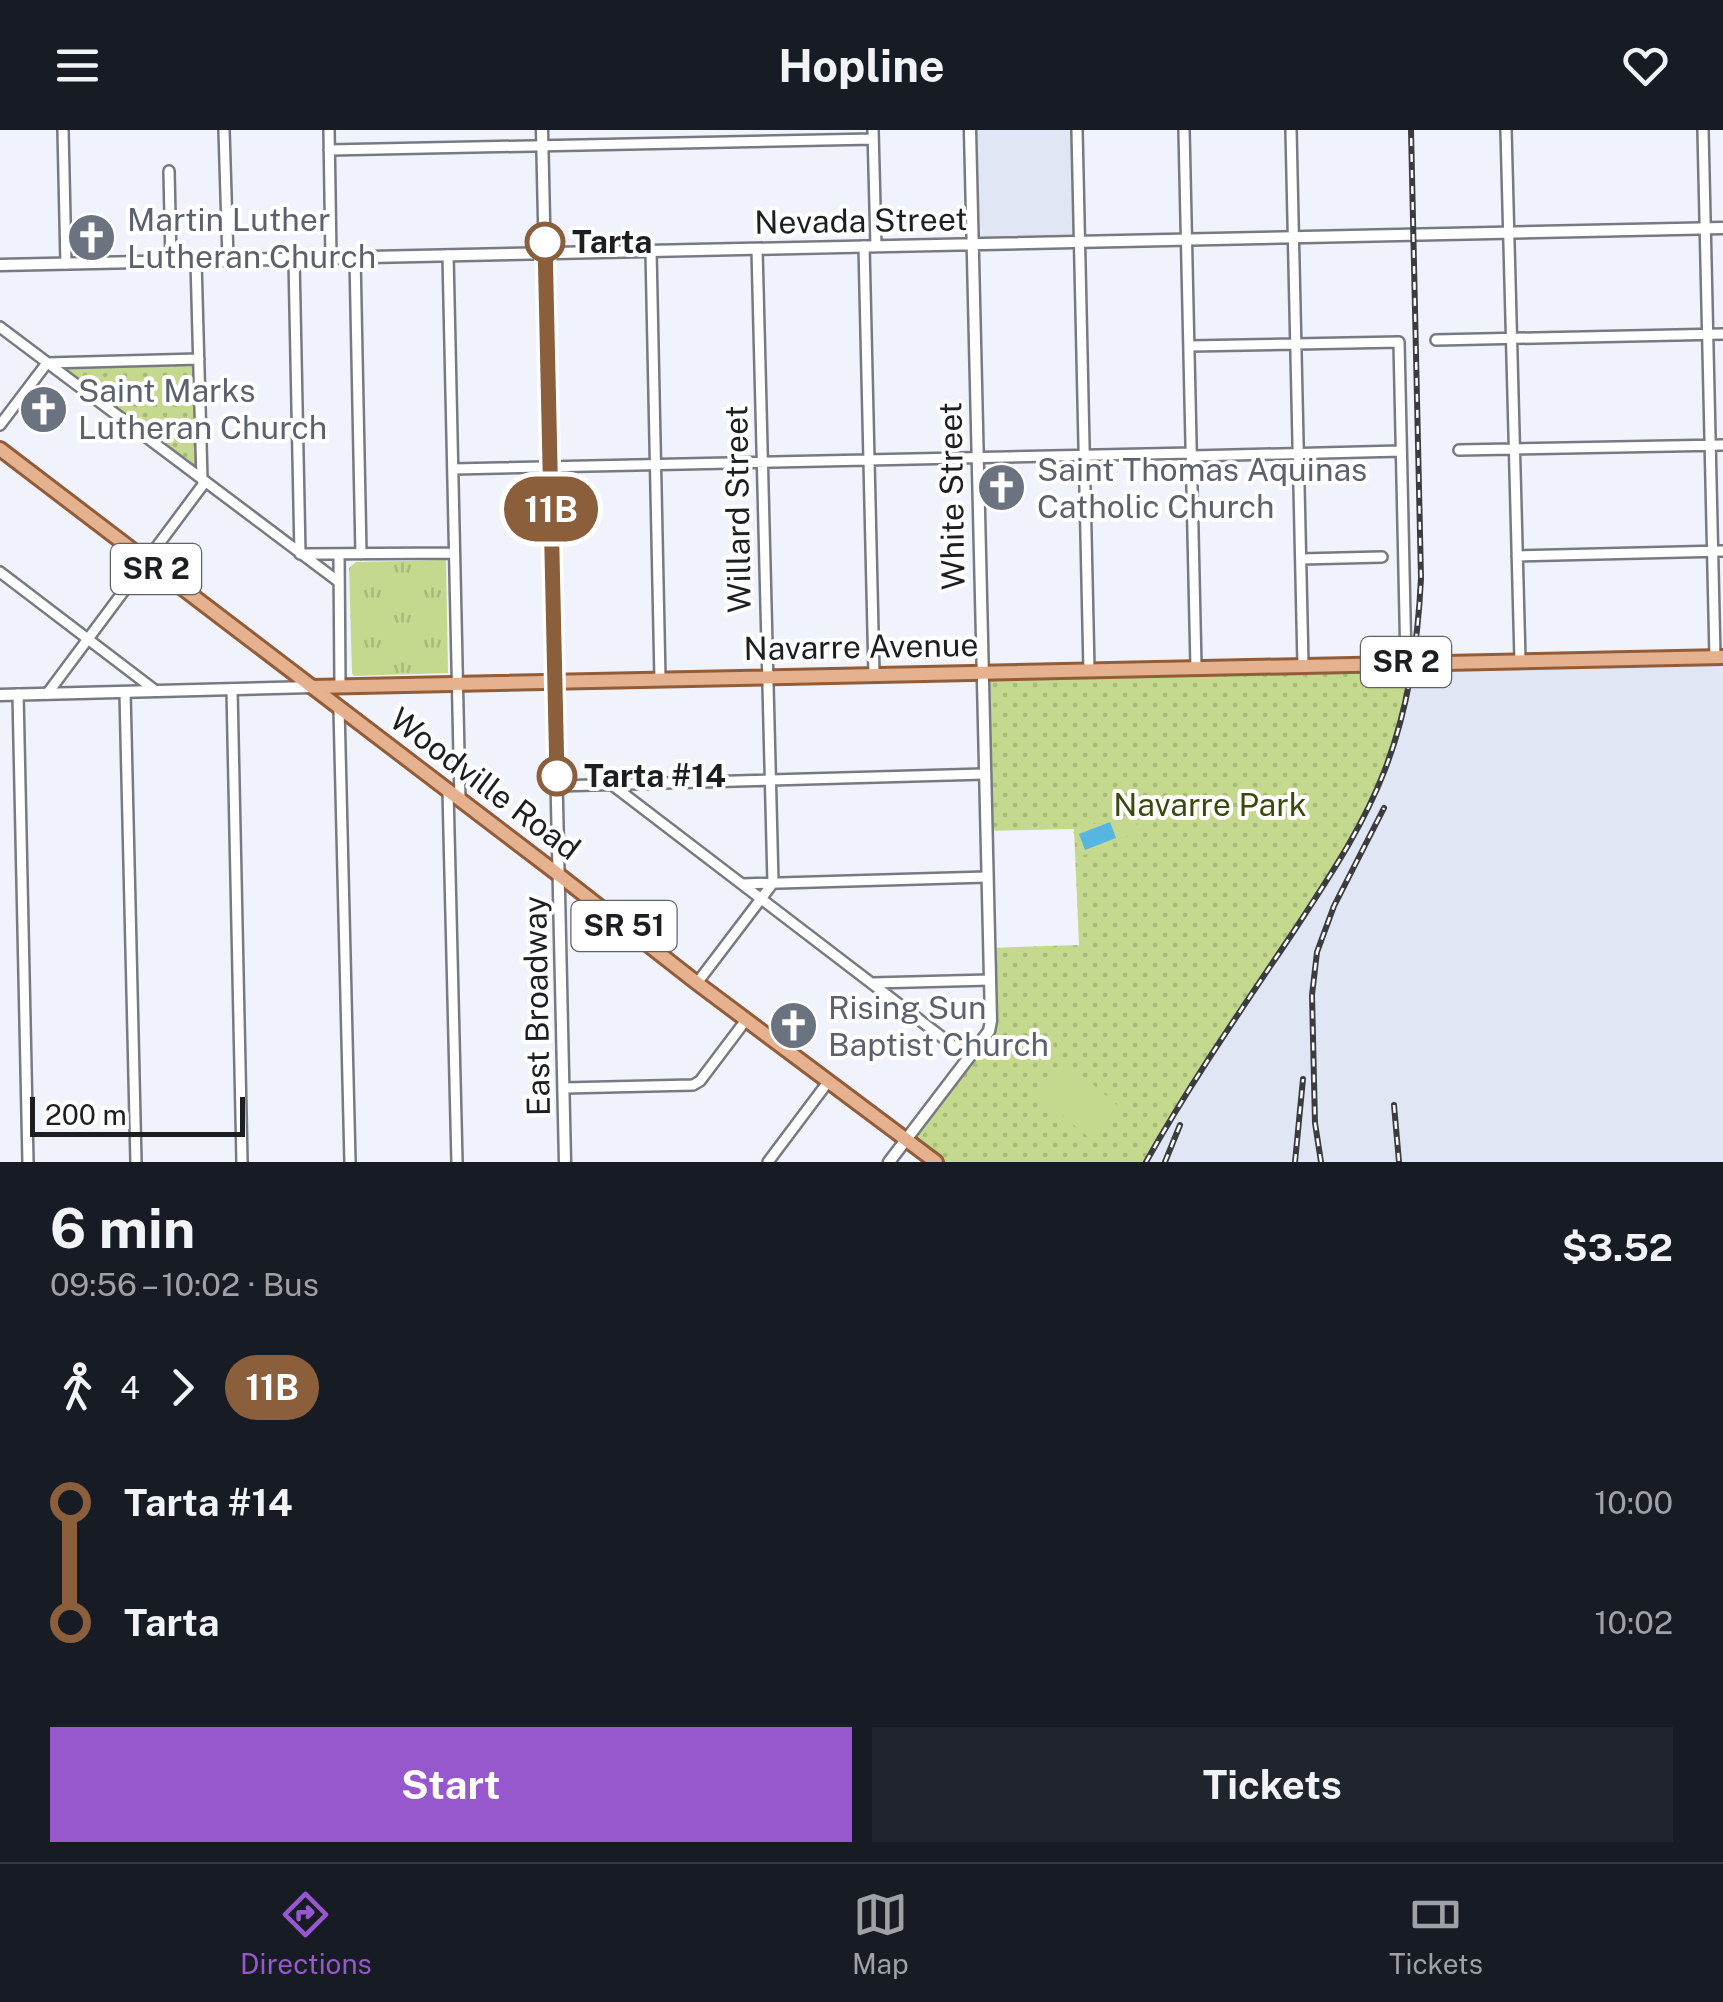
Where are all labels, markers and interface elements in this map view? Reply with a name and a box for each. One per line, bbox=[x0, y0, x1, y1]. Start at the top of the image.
icon: menu bbox=[50, 38, 105, 93]
icon: heart bbox=[1618, 38, 1673, 93]
text: Hopline bbox=[778, 39, 945, 92]
street label: Nevada Street bbox=[754, 200, 968, 241]
place label: Martin Luther Lutheran Church bbox=[127, 201, 376, 275]
church icon: Martin Luther Lutheran Church bbox=[66, 212, 118, 264]
marker: Tarta bbox=[526, 223, 564, 261]
place label: Tarta bbox=[572, 223, 652, 260]
place label: Saint Marks Lutheran Church bbox=[78, 372, 327, 446]
church icon: Saint Marks Lutheran Church bbox=[17, 383, 69, 435]
street label: White Street bbox=[931, 402, 972, 590]
street label: Willard Street bbox=[717, 405, 758, 613]
place label: Saint Thomas Aquinas Catholic Church bbox=[1037, 451, 1367, 525]
church icon: Saint Thomas Aquinas Catholic Church bbox=[976, 462, 1028, 514]
line badge: 11B bbox=[494, 476, 608, 542]
text: 11B bbox=[524, 489, 578, 530]
road number: SR 2 bbox=[111, 544, 201, 594]
street label: Navarre Avenue bbox=[743, 626, 979, 667]
road number: SR 2 bbox=[1361, 637, 1451, 687]
street label: Woodville Road bbox=[383, 700, 588, 867]
marker: Tarta #14 bbox=[538, 757, 576, 795]
place label: Tarta #14 bbox=[584, 757, 726, 794]
park label: Navarre Park bbox=[1113, 786, 1307, 823]
street label: East Broadway bbox=[516, 895, 557, 1117]
road number: SR 51 bbox=[572, 901, 676, 951]
place label: Rising Sun Baptist Church bbox=[828, 989, 1049, 1063]
church icon: Rising Sun Baptist Church bbox=[767, 1000, 819, 1052]
scale bar bbox=[30, 1092, 245, 1136]
text: 200 m bbox=[45, 1098, 127, 1131]
text: 6 min bbox=[50, 1196, 195, 1260]
text: $3.52 bbox=[1562, 1225, 1673, 1270]
text: 09:56 – 10:02 · Bus bbox=[50, 1266, 319, 1303]
icon: walk bbox=[50, 1360, 105, 1415]
icon: forward bbox=[155, 1360, 210, 1415]
text: 11B bbox=[245, 1367, 299, 1408]
text: 4 bbox=[120, 1369, 140, 1406]
text: Tarta #14 bbox=[124, 1480, 293, 1525]
text: 10:00 bbox=[1594, 1484, 1673, 1521]
text: Tarta bbox=[124, 1600, 219, 1645]
text: 10:02 bbox=[1595, 1604, 1673, 1641]
button: Start bbox=[50, 1727, 852, 1842]
button: Tickets bbox=[872, 1727, 1673, 1842]
tab: Directions bbox=[240, 1887, 372, 1980]
tab: Map bbox=[852, 1887, 909, 1980]
tab: Tickets bbox=[1389, 1887, 1483, 1980]

